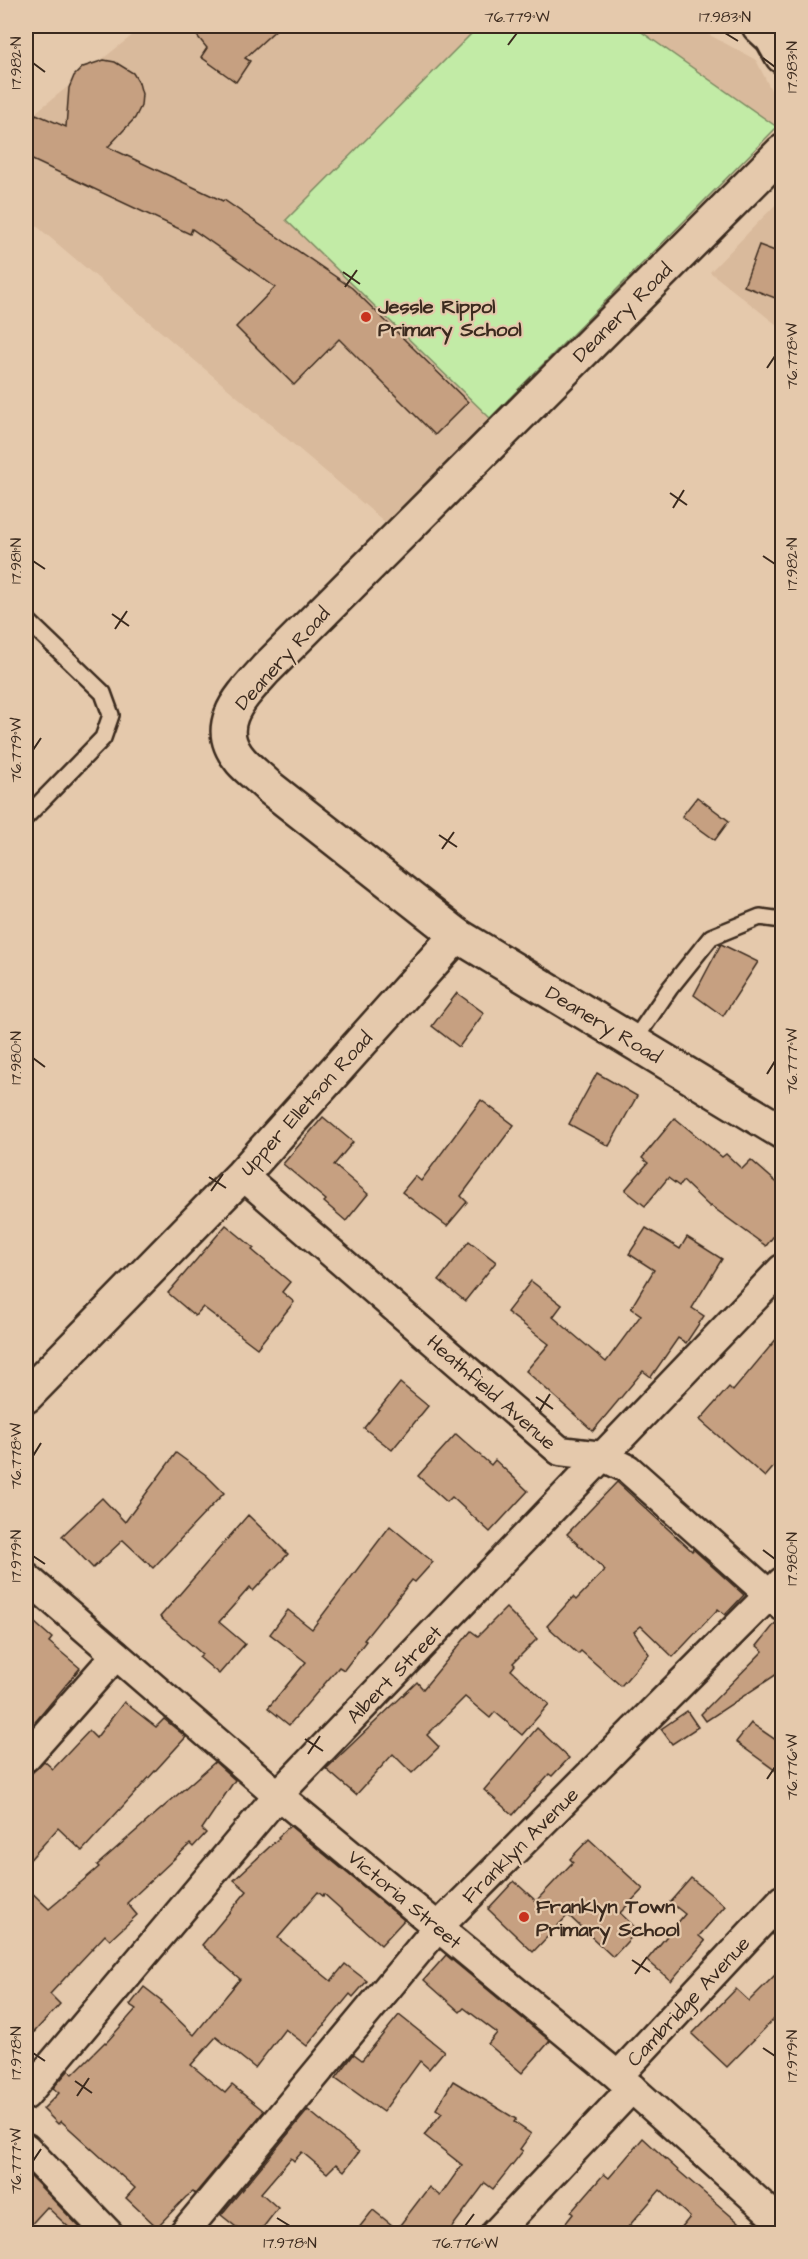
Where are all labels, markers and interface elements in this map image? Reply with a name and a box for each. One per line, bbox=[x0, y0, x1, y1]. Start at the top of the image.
text: 76.779°W bbox=[484, 7, 550, 28]
text: 17.983°N bbox=[699, 7, 751, 28]
text: 17.982°N bbox=[6, 37, 27, 89]
text: 17.983°N bbox=[782, 41, 803, 93]
street label: Deanery Road bbox=[567, 257, 680, 370]
place label: Jessle Rippol Primary School bbox=[377, 293, 522, 345]
marker: Jessle Rippol Primary School bbox=[359, 310, 373, 324]
text: 76.778°W bbox=[782, 323, 803, 389]
text: 17.981°N bbox=[6, 538, 27, 584]
text: 17.982°N bbox=[782, 538, 803, 590]
street label: Deanery Road bbox=[229, 601, 338, 717]
text: 76.779°W bbox=[6, 717, 27, 783]
street label: Deanery Road bbox=[540, 979, 667, 1071]
street label: Upper Elletson Road bbox=[234, 1025, 379, 1182]
text: 76.777°W bbox=[782, 1028, 803, 1094]
text: 17.980°N bbox=[6, 1031, 27, 1085]
street label: Heathfield Avenue bbox=[421, 1329, 562, 1457]
text: 76.778°W bbox=[6, 1423, 27, 1489]
text: 17.979°N bbox=[6, 1530, 27, 1582]
text: 17.980°N bbox=[782, 1532, 803, 1586]
street label: Albert Street bbox=[341, 1619, 449, 1730]
text: 76.776°W bbox=[782, 1734, 803, 1800]
street label: Franklyn Avenue bbox=[456, 1781, 586, 1911]
street label: Victoria Street bbox=[341, 1844, 468, 1956]
place label: Franklyn Town Primary School bbox=[536, 1893, 680, 1945]
marker: Franklyn Town Primary School bbox=[517, 1910, 531, 1924]
street label: Cambridge Avenue bbox=[621, 1930, 758, 2074]
text: 17.978°N bbox=[6, 2026, 27, 2080]
text: 17.979°N bbox=[782, 2030, 803, 2082]
text: 76.777°W bbox=[6, 2128, 27, 2194]
text: 17.978°N bbox=[263, 2233, 317, 2254]
text: 76.776°W bbox=[432, 2233, 498, 2254]

